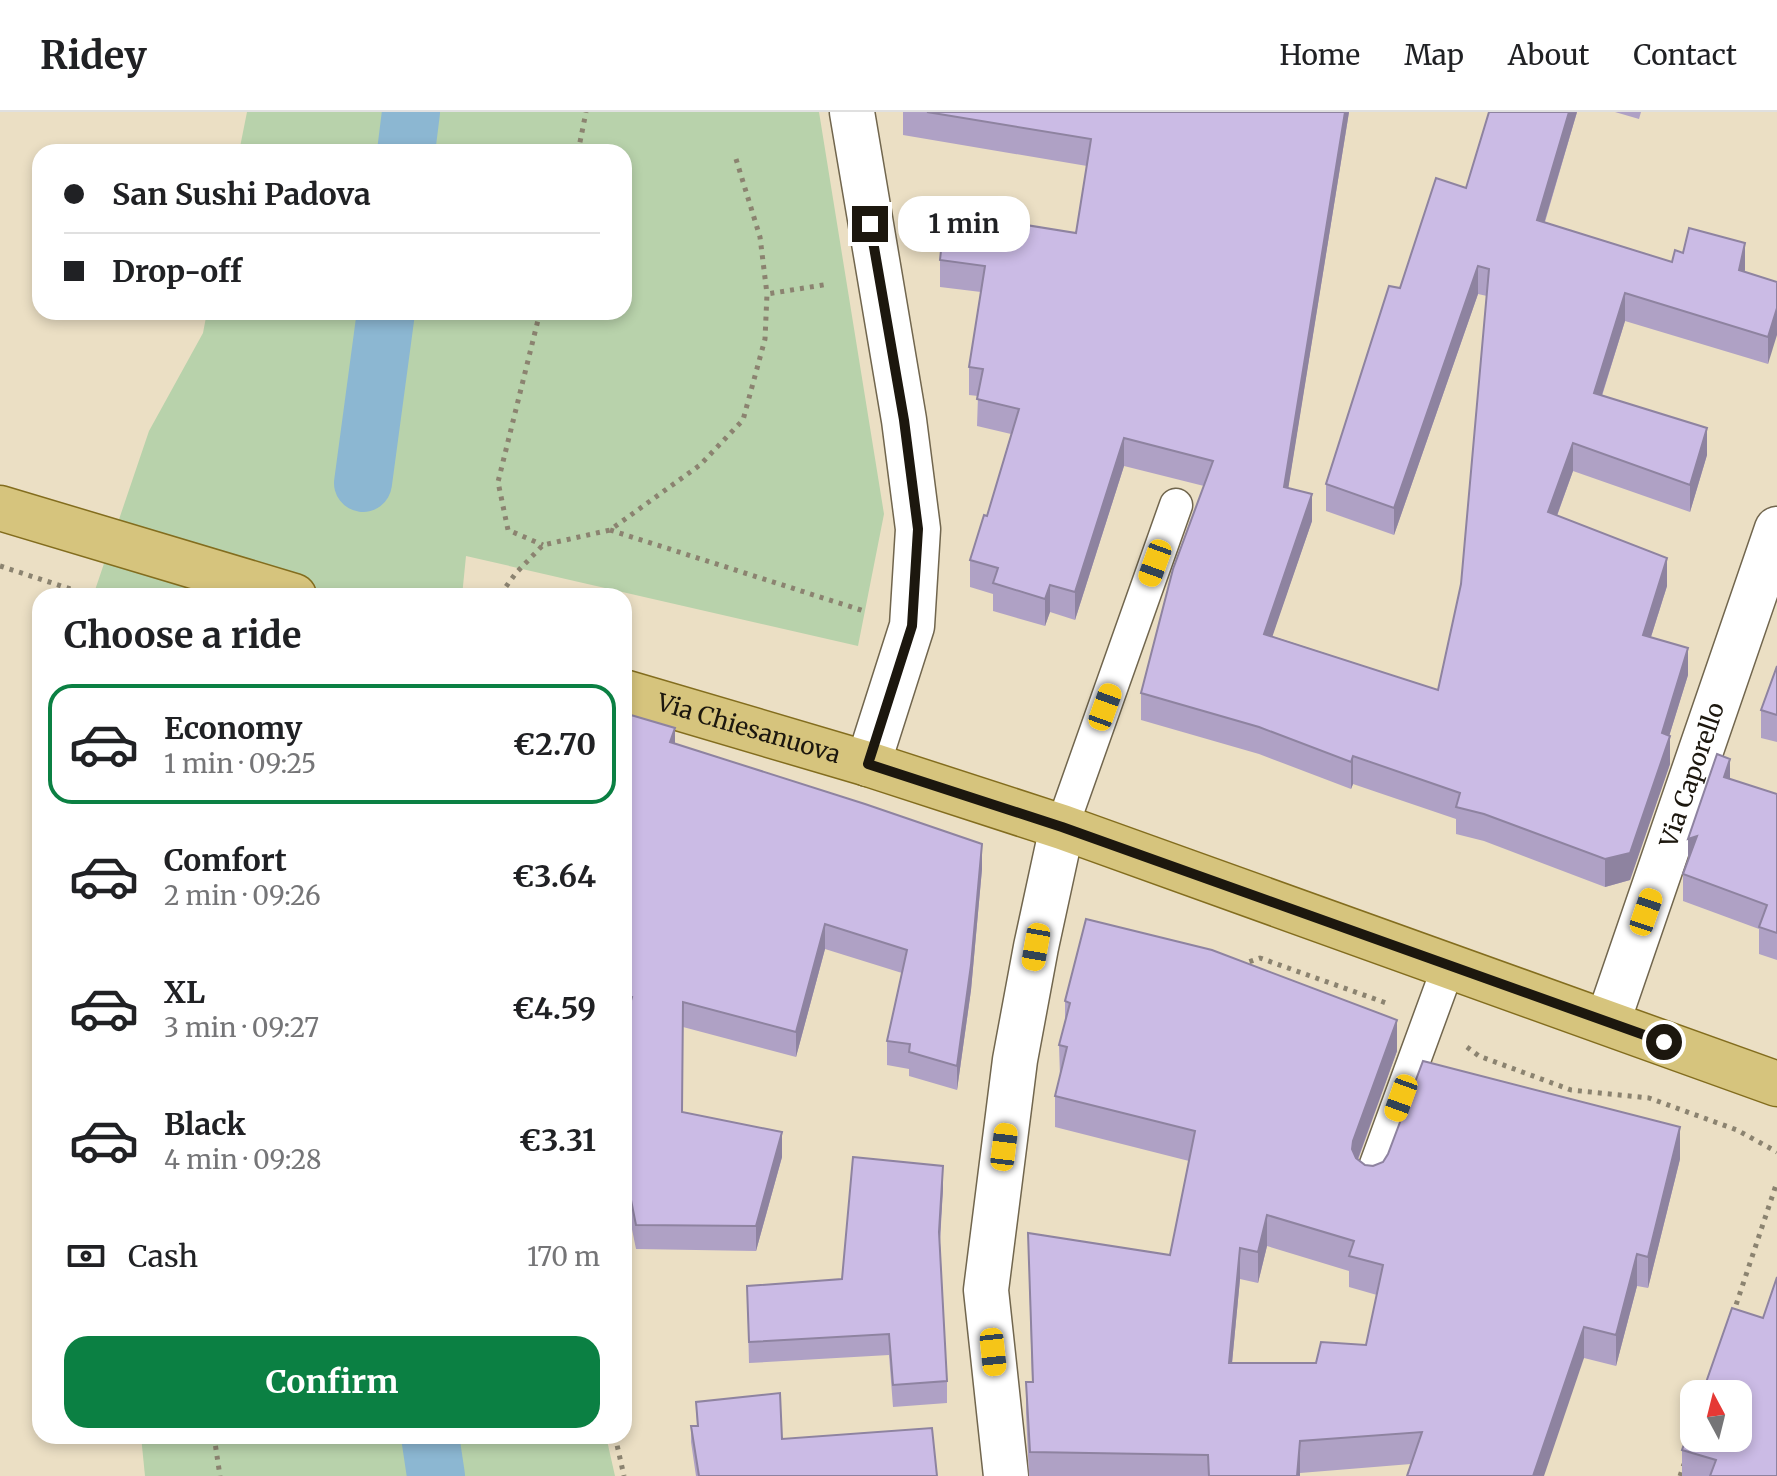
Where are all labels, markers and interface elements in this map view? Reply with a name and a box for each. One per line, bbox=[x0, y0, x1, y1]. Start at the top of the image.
text: Ridey bbox=[40, 32, 147, 79]
text: Home bbox=[1279, 37, 1360, 73]
text: Map bbox=[1404, 37, 1464, 73]
text: About bbox=[1508, 37, 1589, 73]
text: Contact bbox=[1633, 37, 1737, 73]
text: San Sushi Padova bbox=[112, 175, 371, 213]
callout: 1 min bbox=[898, 196, 1030, 252]
route end bbox=[852, 206, 888, 242]
text: 1 min bbox=[929, 207, 999, 240]
text: Drop-off bbox=[112, 252, 242, 290]
car bbox=[1136, 536, 1174, 590]
text: Choose a ride bbox=[64, 613, 301, 658]
car bbox=[1086, 680, 1124, 734]
street label: Via Chiesanuova bbox=[652, 686, 844, 770]
street label: Via Caporello bbox=[1652, 698, 1731, 853]
icon: car bbox=[68, 708, 140, 780]
text: Economy bbox=[164, 709, 302, 747]
text: €2.70 bbox=[513, 725, 596, 763]
text: 1 min · 09:25 bbox=[164, 747, 316, 780]
icon: car bbox=[68, 840, 140, 912]
text: Comfort bbox=[164, 841, 287, 879]
text: €3.64 bbox=[512, 857, 596, 895]
text: 2 min · 09:26 bbox=[164, 879, 321, 912]
car bbox=[1627, 885, 1665, 939]
car bbox=[1020, 921, 1052, 973]
icon: car bbox=[68, 972, 140, 1044]
text: XL bbox=[164, 973, 205, 1011]
text: €4.59 bbox=[512, 989, 596, 1027]
text: 3 min · 09:27 bbox=[164, 1011, 319, 1044]
route start bbox=[1646, 1024, 1682, 1060]
car bbox=[1382, 1071, 1420, 1125]
icon: car bbox=[68, 1104, 140, 1176]
text: Black bbox=[164, 1105, 246, 1143]
text: €3.31 bbox=[519, 1121, 596, 1159]
car bbox=[989, 1122, 1019, 1172]
text: 4 min · 09:28 bbox=[164, 1143, 321, 1176]
icon: cash bbox=[64, 1234, 108, 1278]
text: Cash bbox=[128, 1237, 198, 1275]
text: 170 m bbox=[527, 1240, 600, 1273]
car bbox=[979, 1327, 1007, 1377]
button: Confirm bbox=[64, 1336, 600, 1428]
north arrow bbox=[1680, 1380, 1752, 1452]
map controls bbox=[1680, 1380, 1752, 1452]

